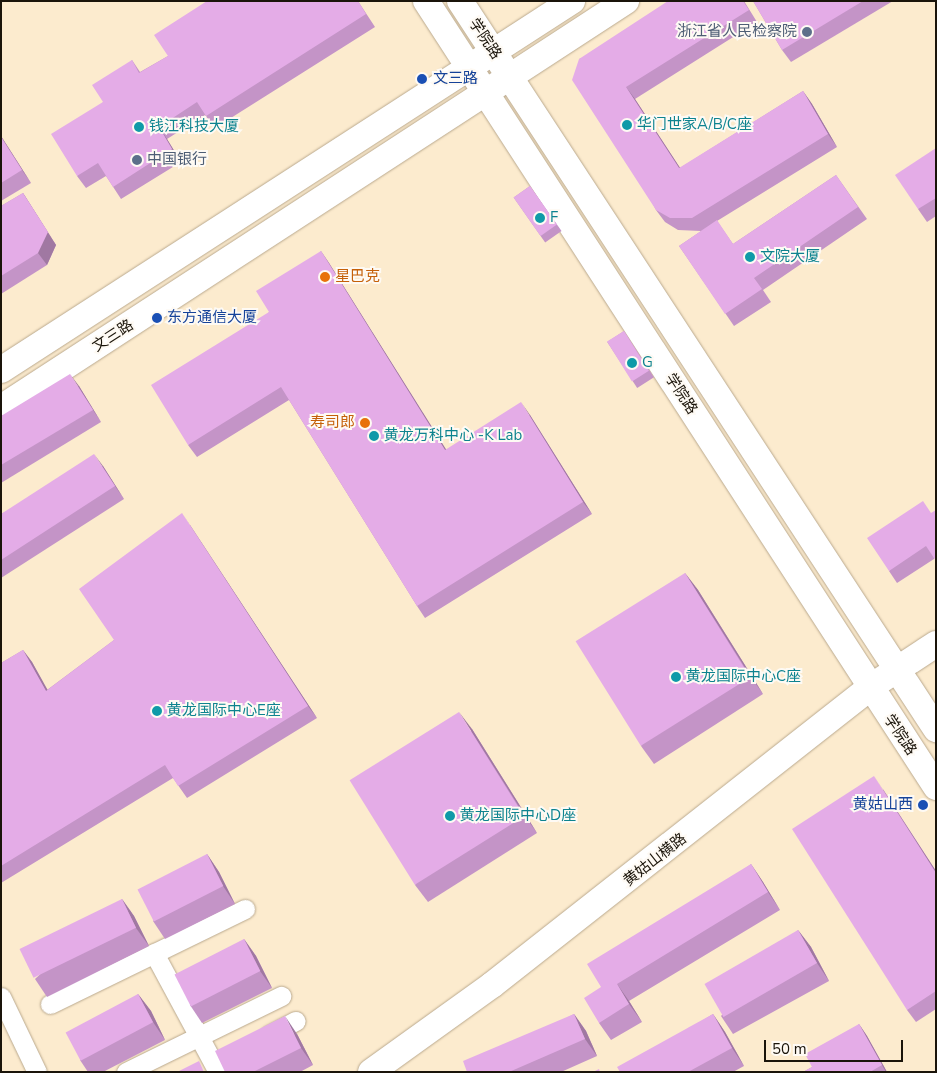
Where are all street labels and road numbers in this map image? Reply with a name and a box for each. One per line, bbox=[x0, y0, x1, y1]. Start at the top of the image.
street label: 学院路 bbox=[465, 15, 505, 63]
street label: 文三路 bbox=[89, 316, 137, 356]
street label: 学院路 bbox=[661, 370, 701, 418]
street label: 学院路 bbox=[880, 711, 920, 759]
street label: 黄姑山横路 bbox=[620, 830, 690, 890]

